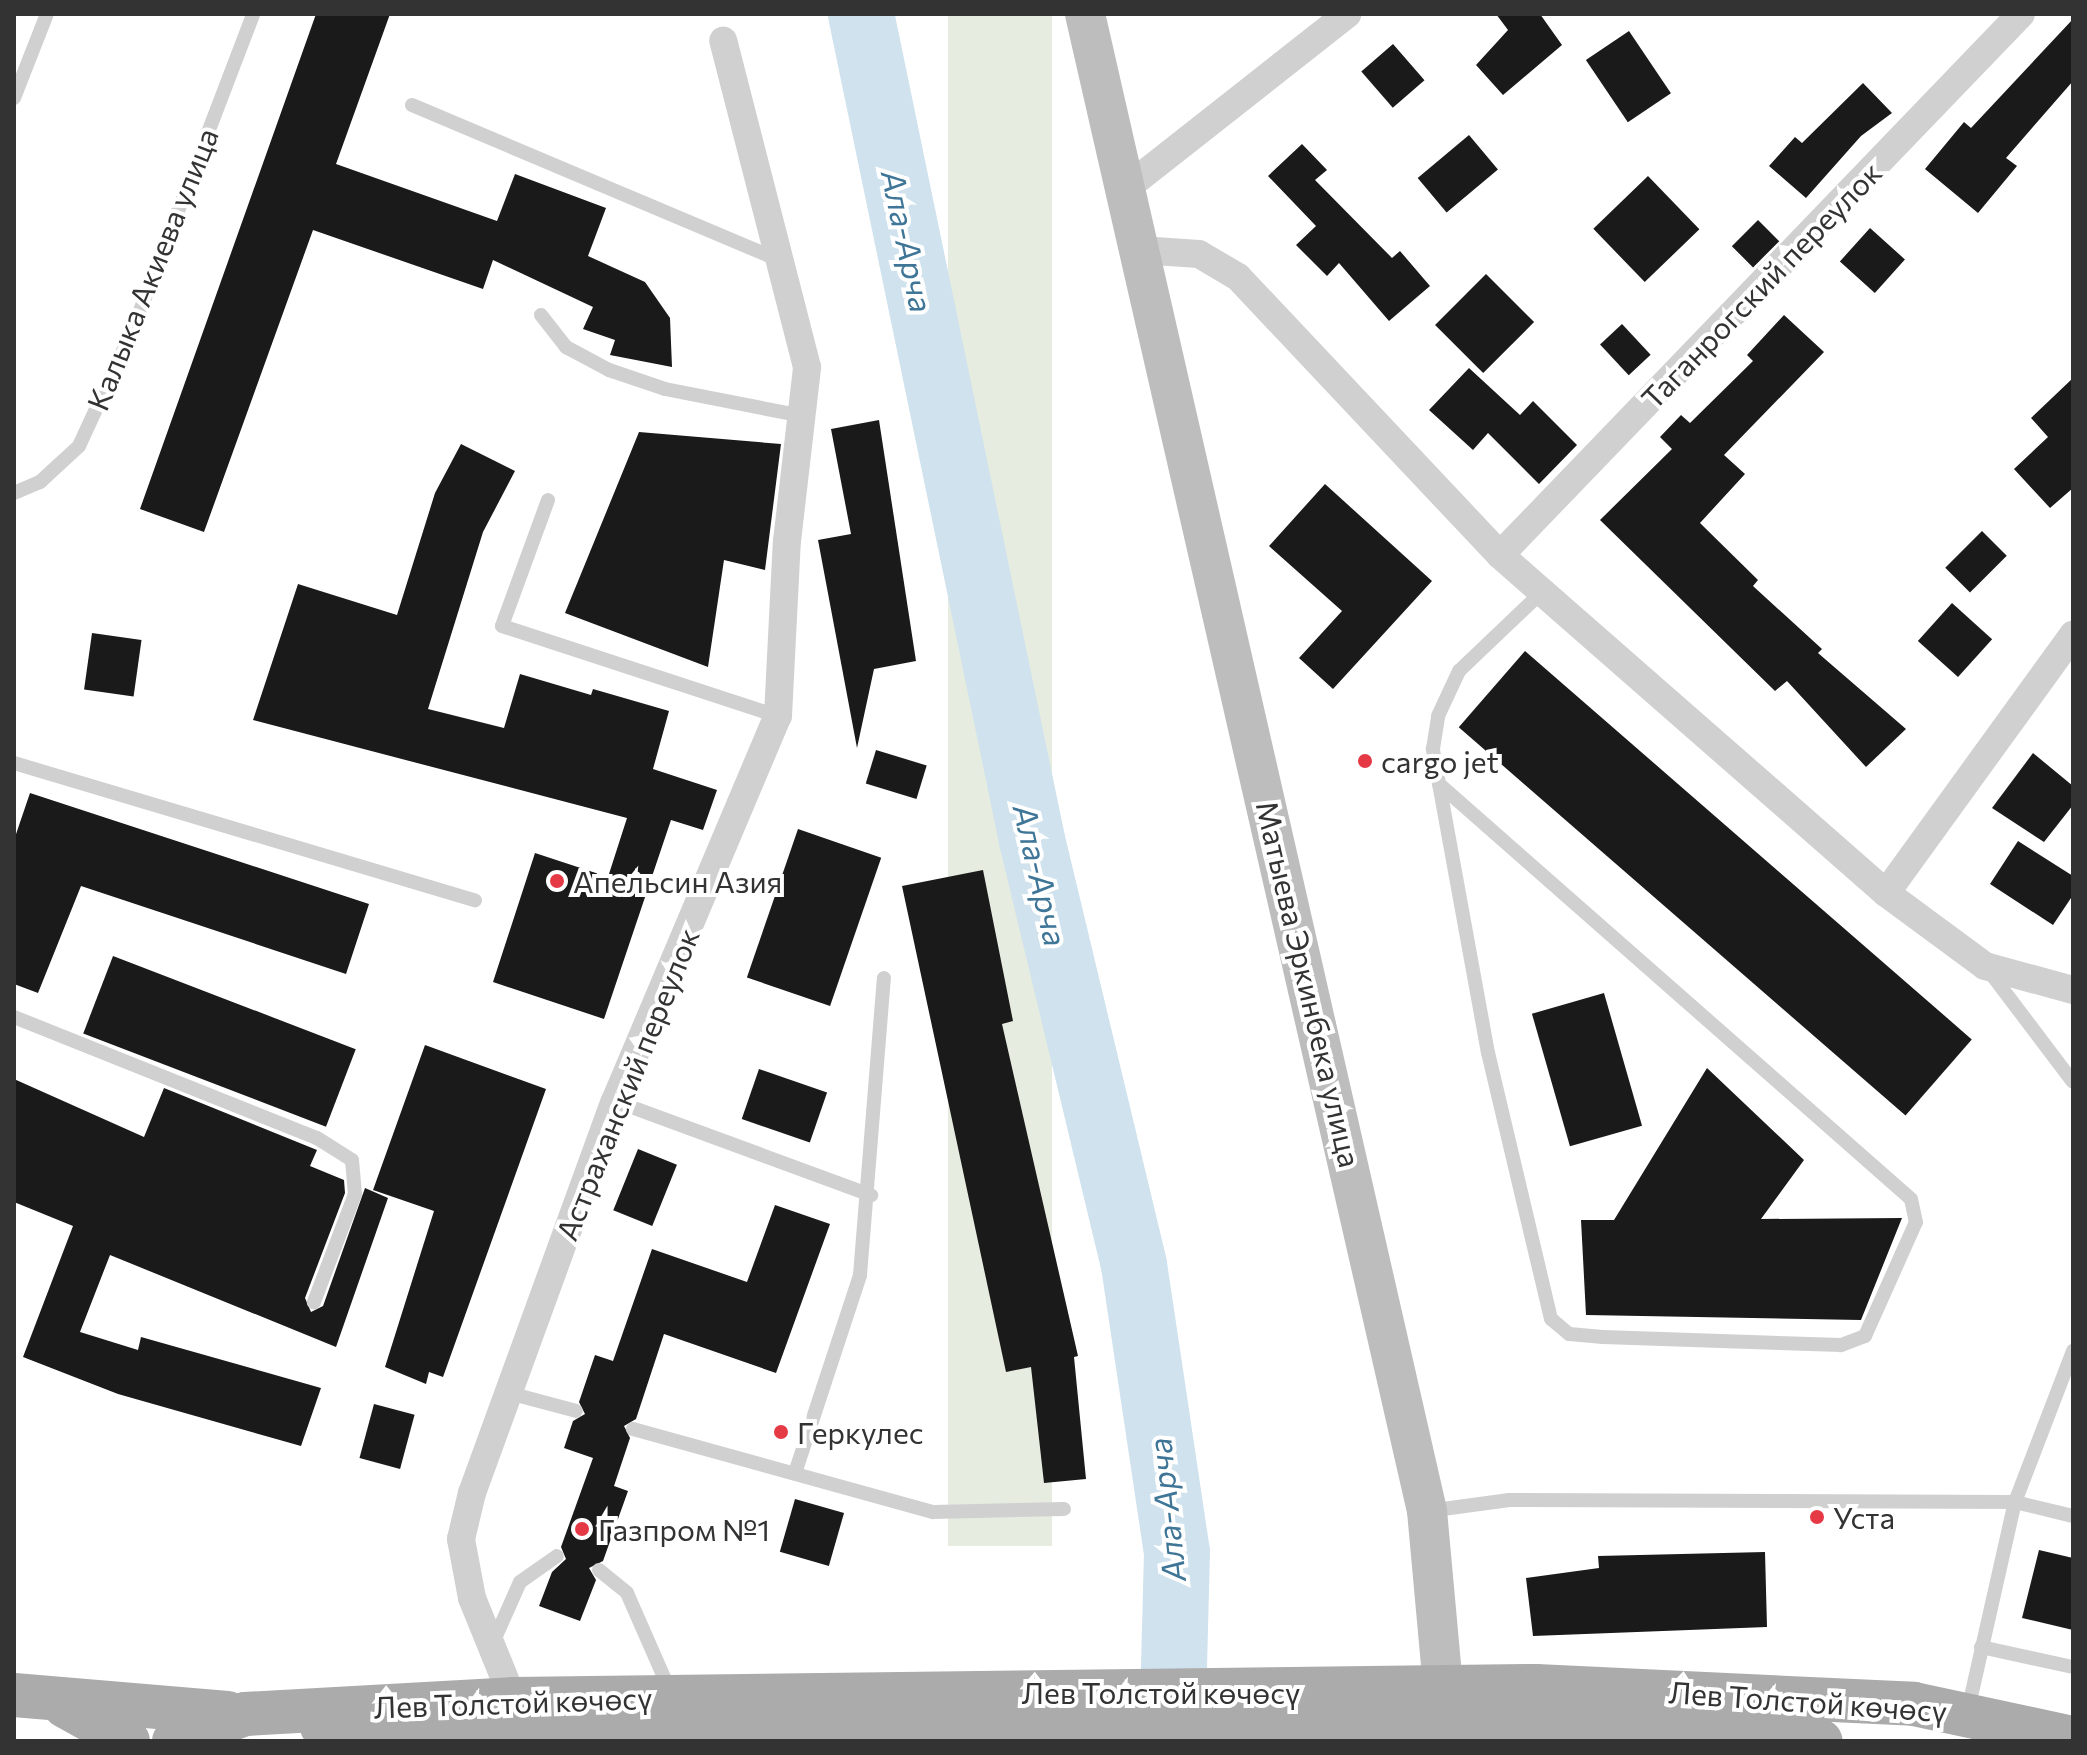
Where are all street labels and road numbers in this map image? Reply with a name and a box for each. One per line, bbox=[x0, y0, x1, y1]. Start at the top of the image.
street label: Калыка Акиева улица bbox=[79, 123, 225, 415]
street label: Таганрогский переулок bbox=[1634, 154, 1888, 416]
street label: Матыева Эркинбека улица bbox=[1249, 797, 1369, 1171]
street label: Астраханский переулок bbox=[548, 923, 706, 1245]
street label: Лев Толстой көчөсү bbox=[1668, 1673, 1948, 1729]
street label: Лев Толстой көчөсү bbox=[1022, 1674, 1300, 1710]
street label: Лев Толстой көчөсү bbox=[373, 1679, 653, 1725]

